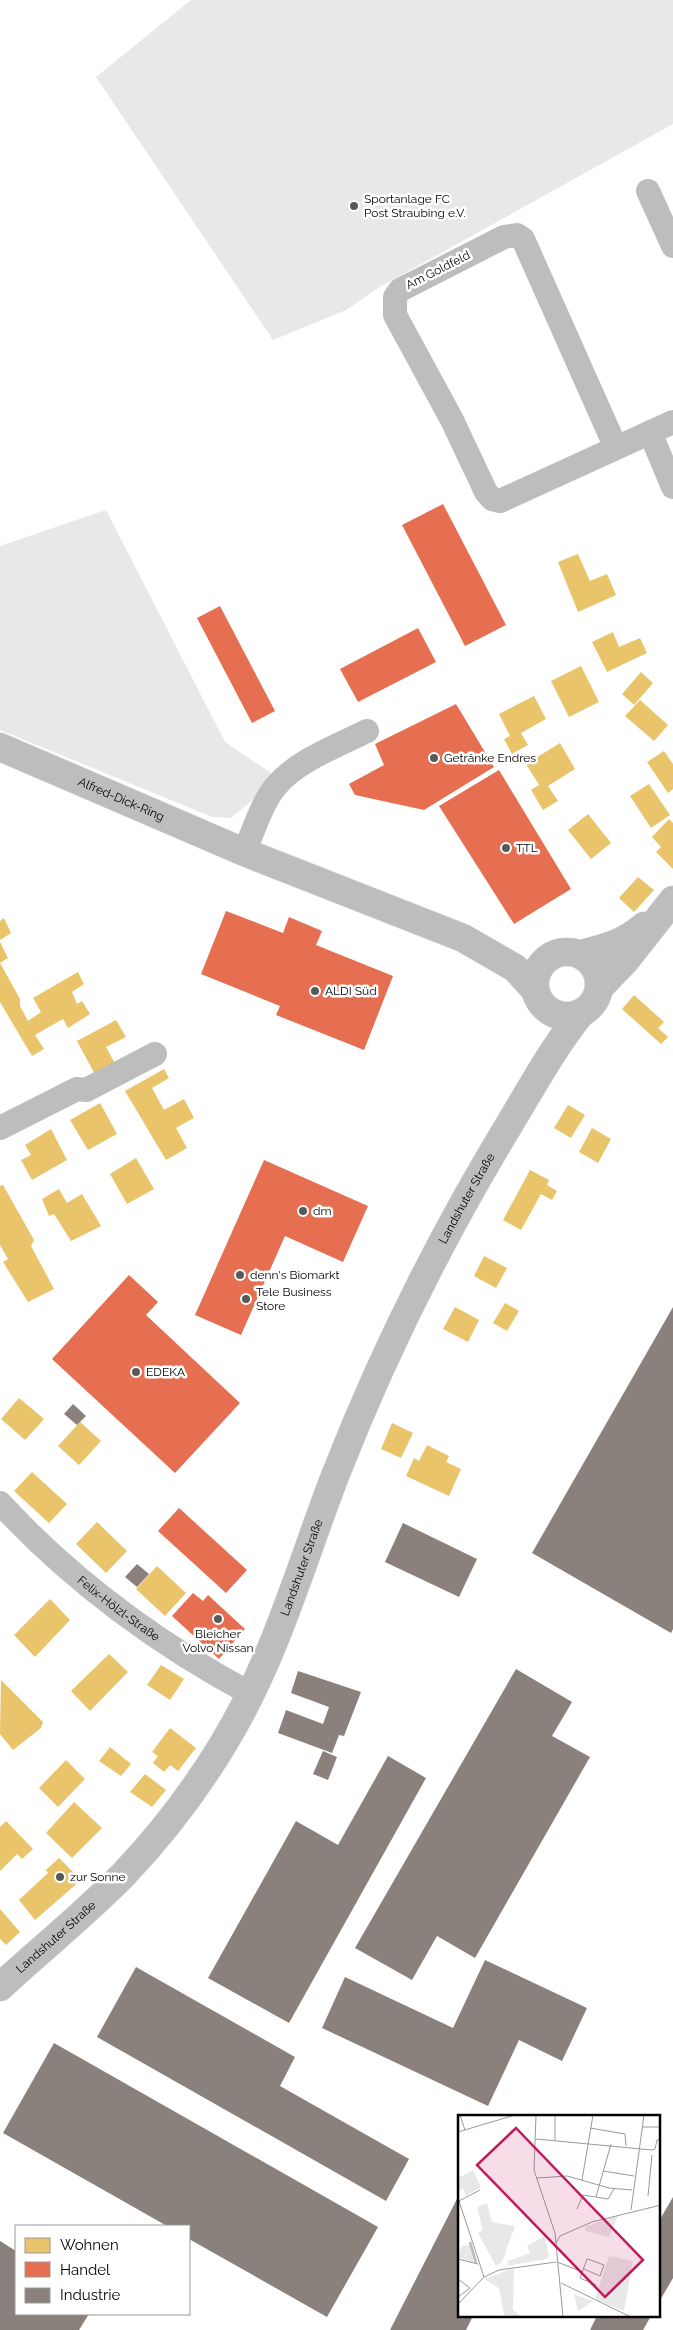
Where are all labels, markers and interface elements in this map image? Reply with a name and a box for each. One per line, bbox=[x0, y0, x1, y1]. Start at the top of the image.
place label: Sportanlage FC Post Straubing e.V. bbox=[364, 192, 466, 220]
marker: Sportanlage FC Post Straubing e.V. bbox=[348, 200, 360, 212]
street label: Am Goldfeld bbox=[404, 248, 472, 292]
place label: Getränke Endres bbox=[444, 751, 536, 765]
marker: Getränke Endres bbox=[428, 752, 440, 764]
street label: Alfred-Dick-Ring bbox=[76, 774, 167, 824]
place label: TTL bbox=[516, 841, 538, 855]
marker: TTL bbox=[500, 842, 512, 854]
place label: ALDI Süd bbox=[325, 984, 377, 998]
marker: ALDI Süd bbox=[309, 985, 321, 997]
street label: Landshuter Straße bbox=[436, 1151, 498, 1246]
place label: dm bbox=[313, 1204, 332, 1218]
marker: dm bbox=[297, 1205, 309, 1217]
place label: denn's Biomarkt bbox=[250, 1268, 339, 1282]
marker: denn's Biomarkt bbox=[234, 1269, 246, 1281]
place label: Tele Business Store bbox=[256, 1285, 332, 1313]
marker: Tele Business Store bbox=[240, 1293, 252, 1305]
place label: EDEKA bbox=[146, 1365, 185, 1379]
marker: EDEKA bbox=[130, 1366, 142, 1378]
street label: Landshuter Straße bbox=[278, 1517, 325, 1618]
street label: Felix-Hölzl-Straße bbox=[75, 1573, 162, 1644]
marker: Bleicher Volvo Nissan bbox=[212, 1613, 224, 1625]
place label: Bleicher Volvo Nissan bbox=[183, 1627, 253, 1655]
place label: zur Sonne bbox=[70, 1870, 126, 1884]
marker: zur Sonne bbox=[54, 1871, 66, 1883]
street label: Landshuter Straße bbox=[13, 1898, 99, 1976]
inset map bbox=[458, 2115, 660, 2318]
legend bbox=[15, 2225, 190, 2315]
text: Wohnen bbox=[60, 2236, 119, 2254]
text: Handel bbox=[60, 2261, 111, 2279]
text: Industrie bbox=[60, 2286, 121, 2304]

